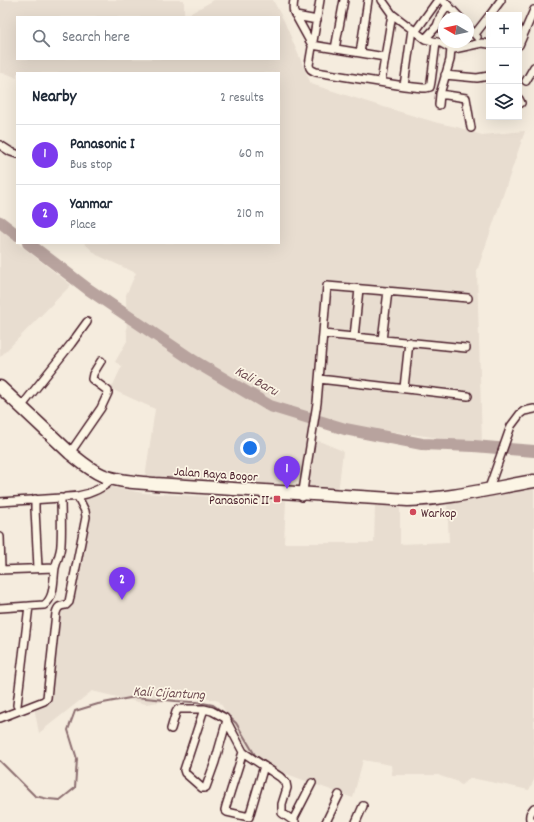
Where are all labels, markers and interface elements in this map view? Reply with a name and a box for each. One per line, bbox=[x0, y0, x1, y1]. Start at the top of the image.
north arrow bbox=[438, 12, 474, 48]
map controls bbox=[486, 12, 522, 120]
button: + bbox=[486, 12, 522, 48]
search box bbox=[16, 16, 280, 60]
icon: search bbox=[30, 27, 52, 49]
text: Search here bbox=[62, 27, 130, 49]
button: − bbox=[486, 48, 522, 84]
button: layers bbox=[486, 84, 522, 120]
text: Nearby bbox=[32, 86, 76, 110]
text: 2 results bbox=[220, 89, 264, 108]
text: Panasonic I bbox=[70, 134, 135, 156]
text: 1 bbox=[44, 145, 46, 164]
text: 60 m bbox=[239, 145, 264, 164]
text: Bus stop bbox=[70, 156, 112, 175]
text: Yanmar bbox=[70, 194, 112, 216]
text: 2 bbox=[42, 205, 48, 224]
text: 210 m bbox=[236, 205, 264, 224]
text: Place bbox=[70, 216, 96, 235]
water label: Kali Baru bbox=[231, 362, 282, 402]
your location bbox=[240, 438, 260, 458]
pin: 1 bbox=[274, 456, 300, 489]
street label: Jalan Raya Bogor bbox=[173, 463, 259, 488]
place label: Panasonic II bbox=[209, 492, 269, 511]
marker: Panasonic II bbox=[272, 494, 282, 504]
place label: Warkop bbox=[421, 505, 457, 524]
marker: Warkop bbox=[408, 507, 418, 517]
pin: 2 bbox=[109, 567, 135, 600]
water label: Kali Cijantung bbox=[132, 682, 206, 706]

